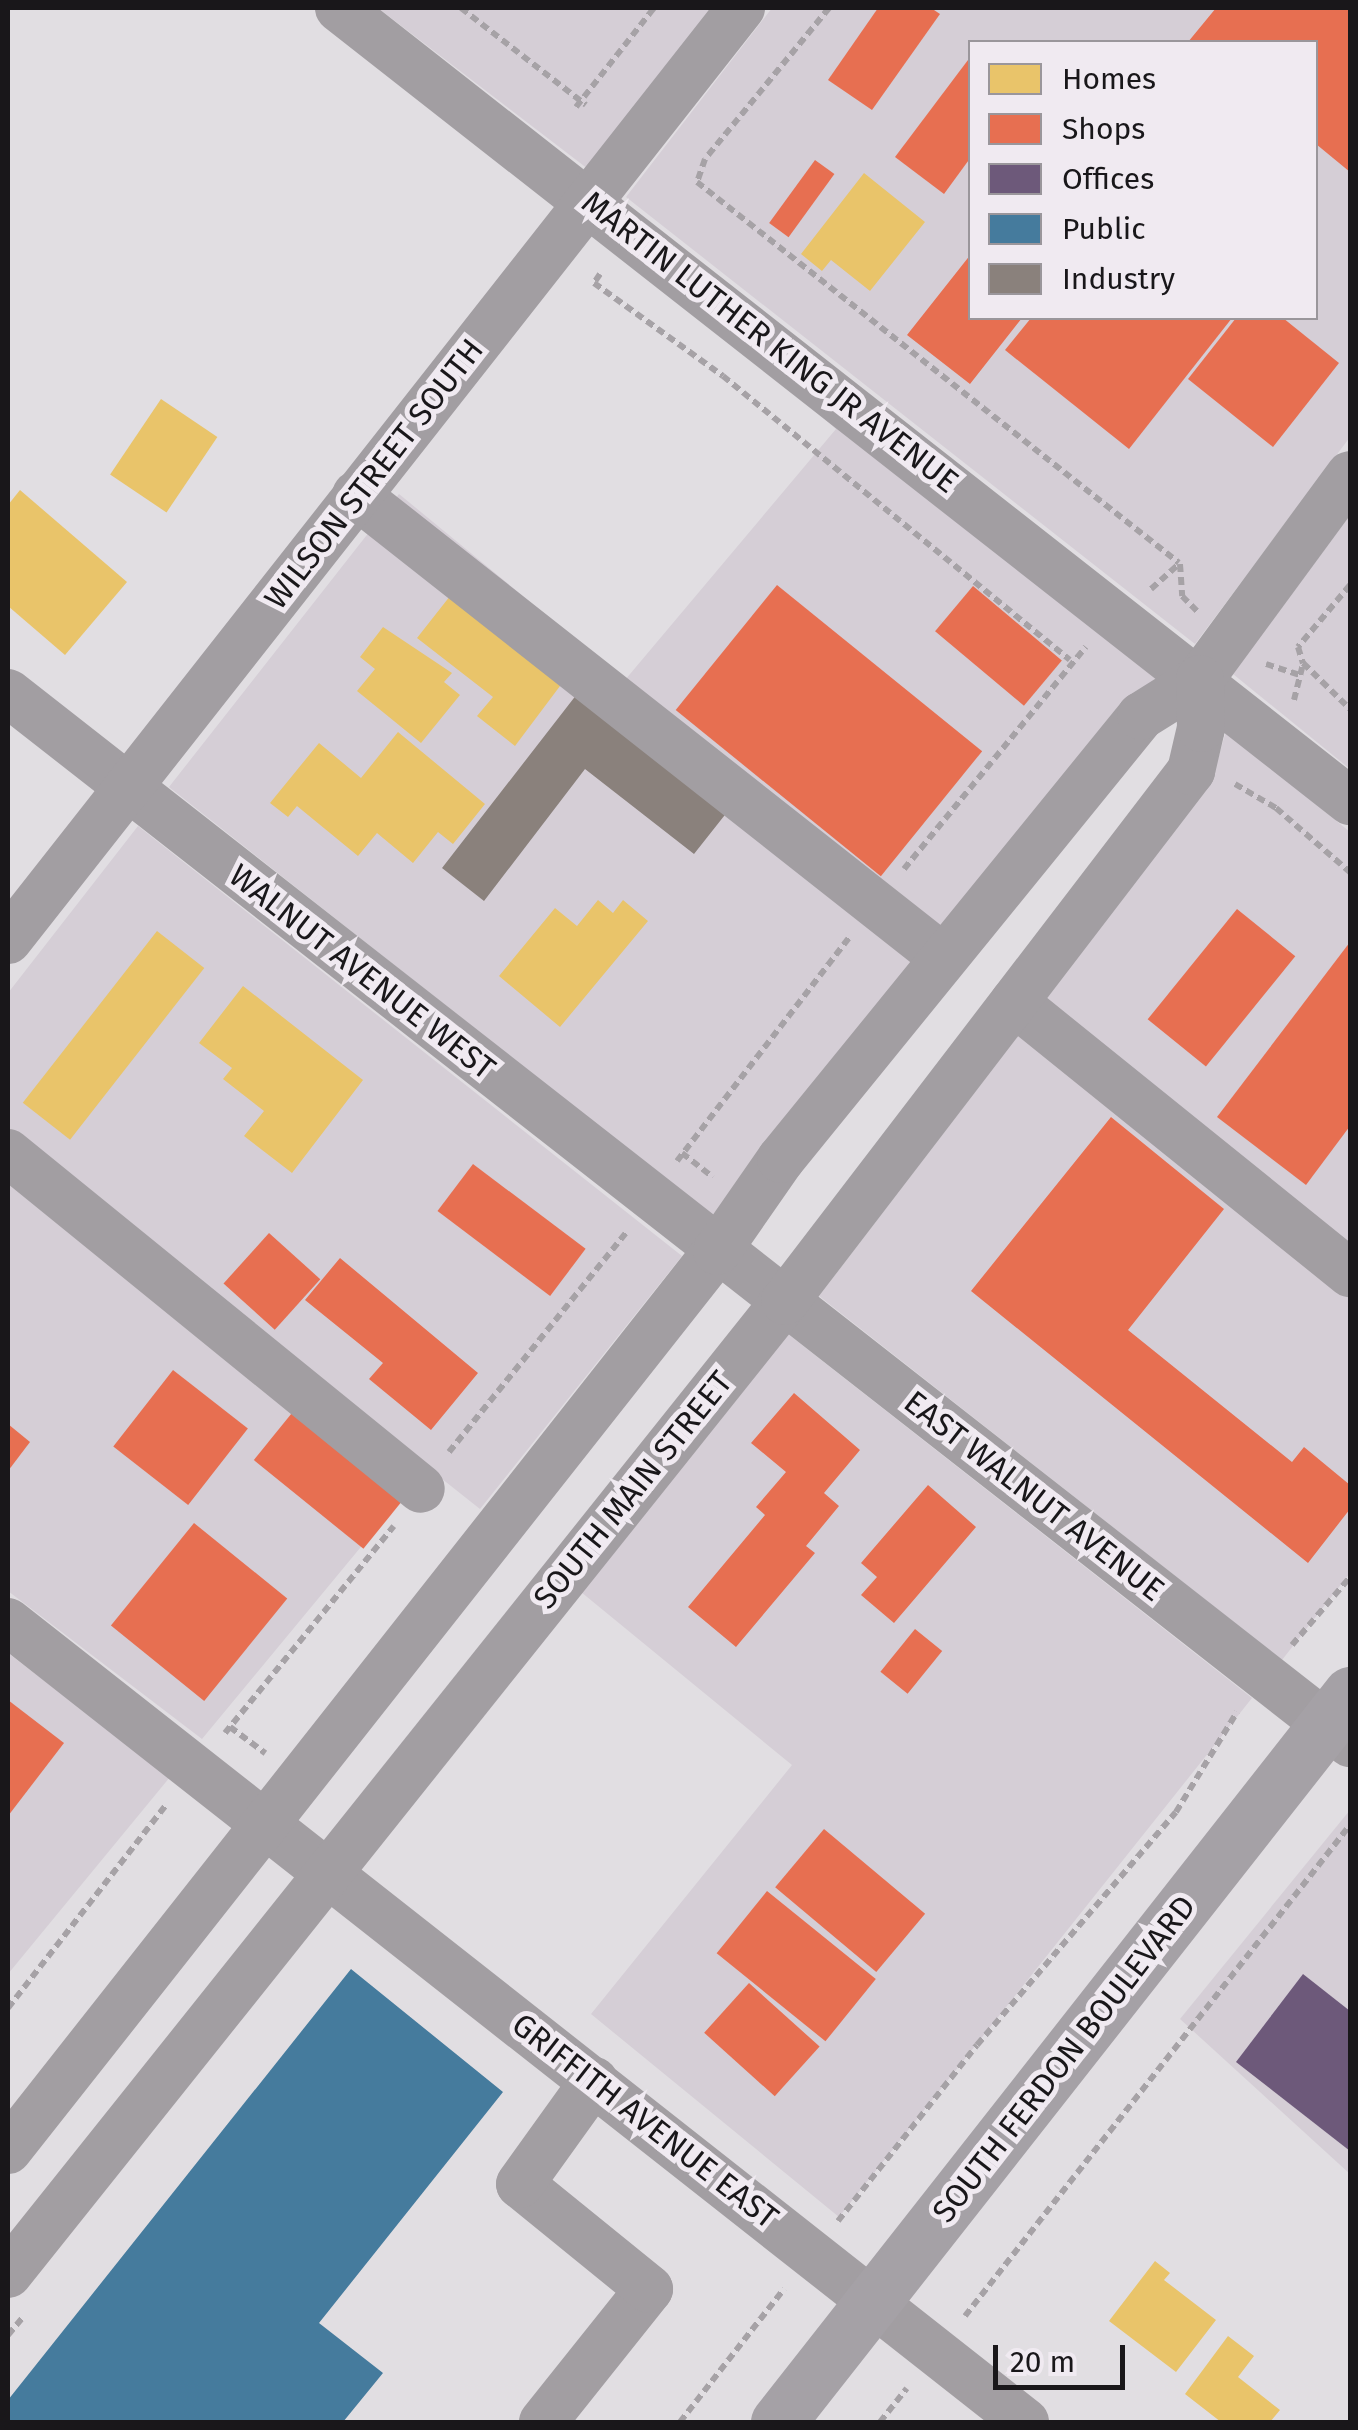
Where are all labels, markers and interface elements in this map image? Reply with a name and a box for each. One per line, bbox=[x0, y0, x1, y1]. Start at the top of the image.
legend bbox=[968, 40, 1318, 320]
text: Homes bbox=[1062, 61, 1156, 97]
text: Shops bbox=[1062, 111, 1145, 147]
text: Offices bbox=[1062, 161, 1154, 197]
street label: MARTIN LUTHER KING JR AVENUE bbox=[574, 183, 966, 501]
text: Public bbox=[1062, 211, 1146, 247]
text: Industry bbox=[1062, 261, 1175, 297]
street label: WILSON STREET SOUTH bbox=[257, 331, 491, 617]
street label: WALNUT AVENUE WEST bbox=[221, 856, 503, 1088]
street label: SOUTH MAIN STREET bbox=[526, 1364, 740, 1616]
street label: EAST WALNUT AVENUE bbox=[897, 1383, 1171, 1609]
street label: SOUTH FERDON BOULEVARD bbox=[924, 1888, 1204, 2230]
street label: GRIFFITH AVENUE EAST bbox=[504, 2005, 786, 2237]
scale bar bbox=[998, 2325, 1130, 2387]
text: 20 m bbox=[1010, 2344, 1075, 2380]

